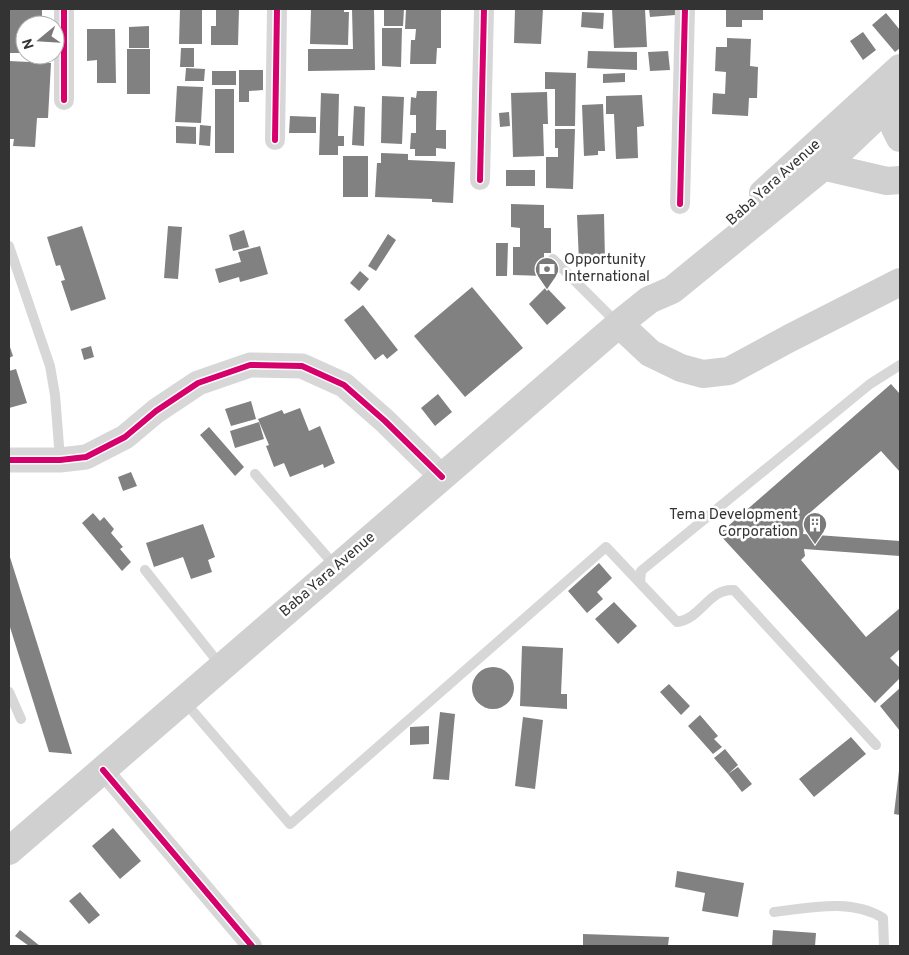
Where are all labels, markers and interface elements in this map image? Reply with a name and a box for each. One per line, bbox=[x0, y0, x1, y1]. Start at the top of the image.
north arrow bbox=[15, 15, 65, 65]
text: N bbox=[19, 36, 39, 51]
street label: Baba Yara Avenue bbox=[723, 136, 825, 230]
place label: Opportunity International bbox=[564, 251, 650, 287]
bank icon: Opportunity International bbox=[534, 256, 560, 290]
place label: Tema Development Corporation bbox=[669, 506, 798, 542]
building icon: Tema Development Corporation bbox=[802, 511, 828, 545]
street label: Baba Yara Avenue bbox=[276, 528, 380, 622]

